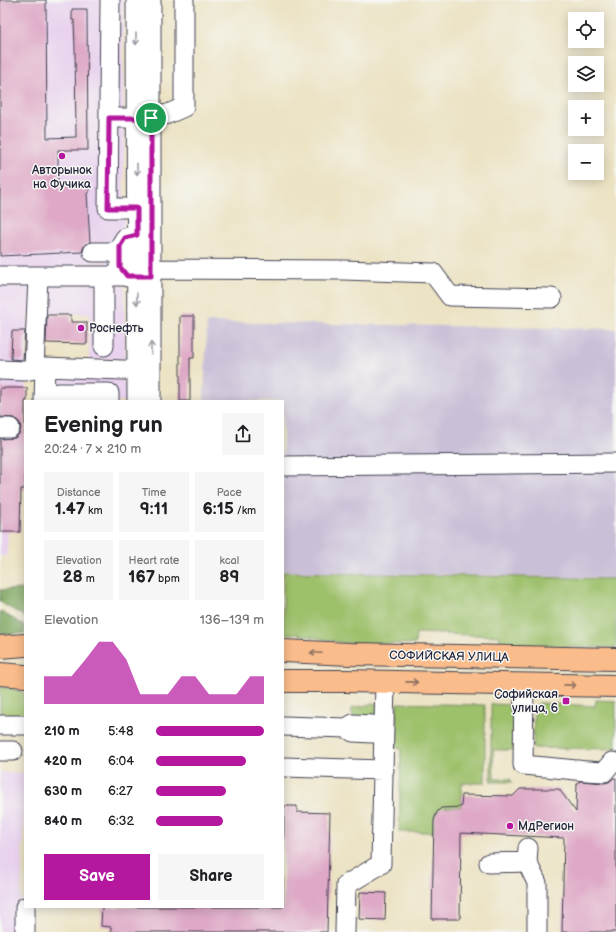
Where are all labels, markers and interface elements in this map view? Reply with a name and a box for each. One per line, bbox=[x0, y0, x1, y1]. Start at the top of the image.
map controls bbox=[568, 12, 604, 180]
button: locate bbox=[568, 12, 604, 48]
one-way arrow bbox=[132, 32, 140, 45]
button: layers bbox=[568, 56, 604, 92]
button: + bbox=[568, 100, 604, 136]
pin bbox=[134, 101, 168, 135]
icon: arrive bbox=[140, 107, 162, 129]
button: − bbox=[568, 144, 604, 180]
marker: Авторынок на Фучика bbox=[57, 151, 67, 161]
one-way arrow bbox=[133, 162, 141, 175]
place label: Авторынок на Фучика bbox=[31, 163, 93, 192]
one-way arrow bbox=[133, 292, 141, 305]
place label: Роснефть bbox=[89, 321, 144, 336]
marker: Роснефть bbox=[76, 323, 86, 333]
one-way arrow bbox=[147, 342, 155, 355]
text: Evening run bbox=[44, 412, 163, 439]
button: share bbox=[222, 413, 264, 455]
text: 20:24 · 7 × 210 m bbox=[44, 441, 141, 457]
text: Distance bbox=[57, 486, 101, 499]
text: Time bbox=[142, 486, 166, 499]
text: Pace bbox=[217, 486, 242, 499]
text: 1.47 bbox=[55, 499, 85, 519]
text: 9:11 bbox=[140, 499, 168, 519]
text: 6:15 bbox=[202, 499, 234, 519]
text: km bbox=[85, 504, 103, 517]
text: /km bbox=[234, 504, 256, 517]
text: Elevation bbox=[56, 554, 102, 567]
text: Heart rate bbox=[129, 554, 179, 567]
text: kcal bbox=[219, 554, 239, 567]
text: 28 bbox=[62, 567, 83, 587]
text: 167 bbox=[128, 567, 155, 587]
text: 89 bbox=[219, 567, 239, 587]
text: m bbox=[83, 572, 95, 585]
text: bpm bbox=[155, 572, 180, 585]
text: Elevation bbox=[44, 612, 98, 628]
text: 136–139 m bbox=[200, 612, 264, 628]
street label: СОФИЙСКАЯ УЛИЦА bbox=[389, 648, 510, 665]
one-way arrow bbox=[310, 649, 323, 656]
one-way arrow bbox=[405, 678, 418, 686]
one-way arrow bbox=[563, 682, 576, 689]
place label: Софийская улица, 6 bbox=[494, 687, 558, 716]
marker: Софийская улица, 6 bbox=[561, 696, 571, 706]
text: 210 m bbox=[44, 723, 80, 739]
text: 5:48 bbox=[108, 723, 134, 739]
text: 420 m bbox=[44, 753, 82, 769]
text: 6:04 bbox=[108, 753, 134, 769]
text: 630 m bbox=[44, 783, 82, 799]
text: 6:27 bbox=[108, 783, 133, 799]
text: 840 m bbox=[44, 813, 82, 829]
text: 6:32 bbox=[108, 813, 134, 829]
place label: МдРегион bbox=[518, 819, 574, 834]
marker: МдРегион bbox=[505, 821, 515, 831]
button: Save bbox=[44, 854, 150, 900]
button: Share bbox=[158, 854, 264, 900]

